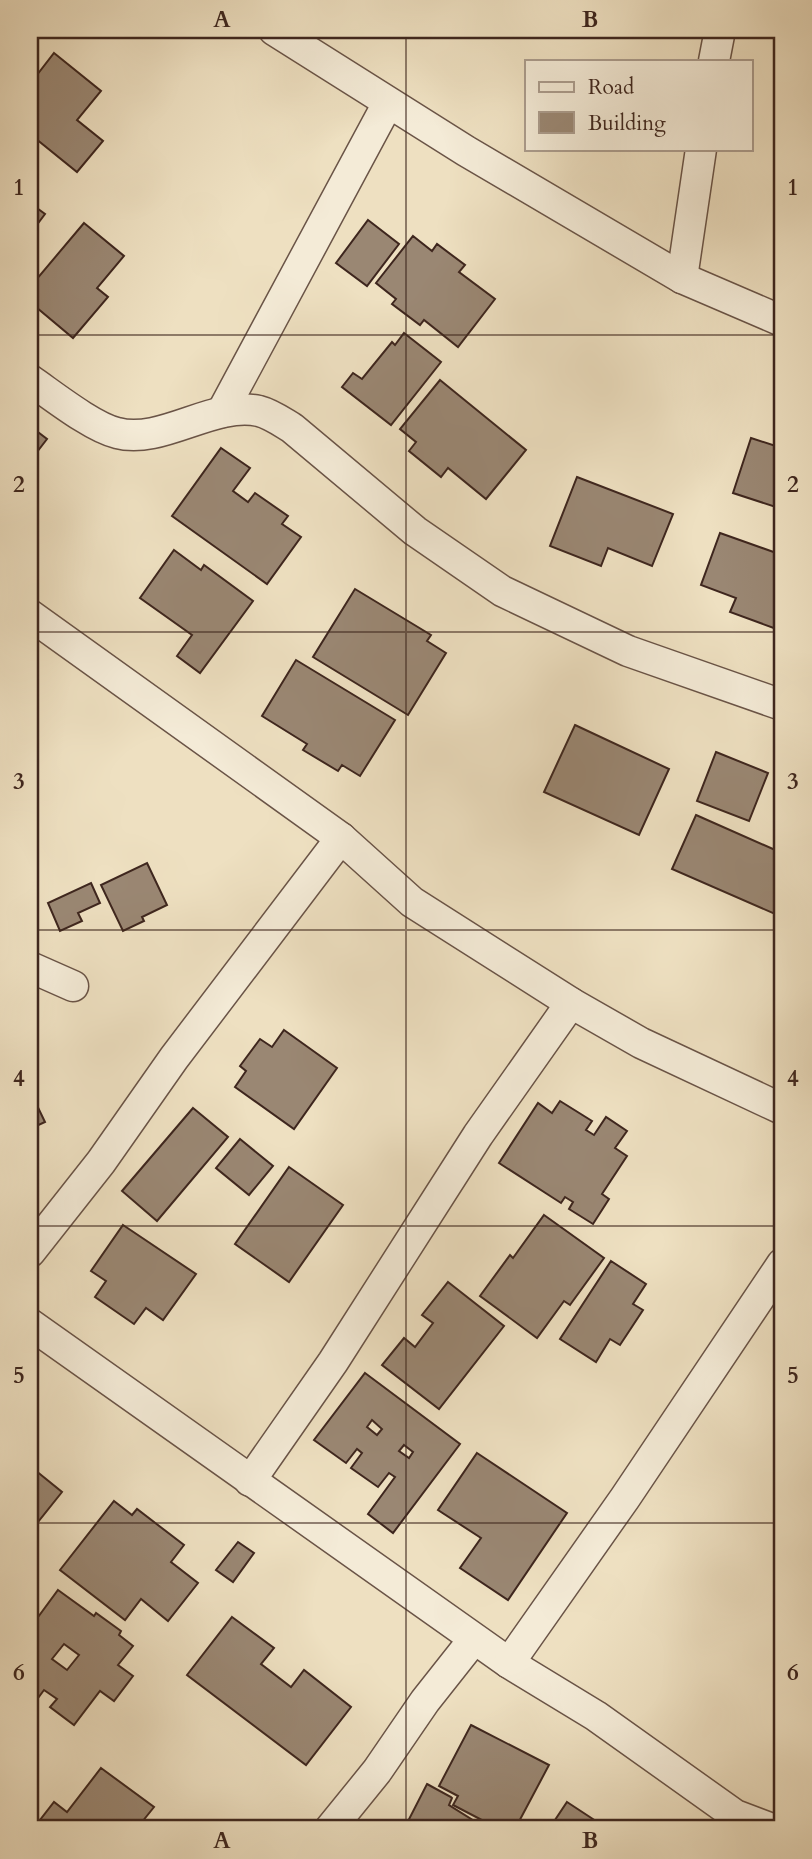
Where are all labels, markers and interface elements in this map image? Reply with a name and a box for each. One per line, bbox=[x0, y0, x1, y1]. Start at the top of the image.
text: A bbox=[213, 4, 231, 35]
text: B bbox=[582, 4, 598, 35]
legend bbox=[525, 60, 752, 150]
text: Road bbox=[588, 73, 634, 102]
text: Building bbox=[588, 109, 666, 138]
text: 1 bbox=[13, 172, 25, 203]
text: 1 bbox=[787, 172, 799, 203]
text: 2 bbox=[13, 469, 25, 500]
text: 2 bbox=[787, 469, 799, 500]
text: 3 bbox=[13, 766, 25, 797]
text: 3 bbox=[787, 766, 799, 797]
text: 4 bbox=[13, 1063, 25, 1094]
text: 4 bbox=[787, 1063, 799, 1094]
text: 5 bbox=[13, 1360, 25, 1391]
text: 5 bbox=[787, 1360, 799, 1391]
text: 6 bbox=[13, 1657, 25, 1688]
text: 6 bbox=[787, 1657, 799, 1688]
text: A bbox=[213, 1825, 231, 1856]
text: B bbox=[582, 1825, 598, 1856]

